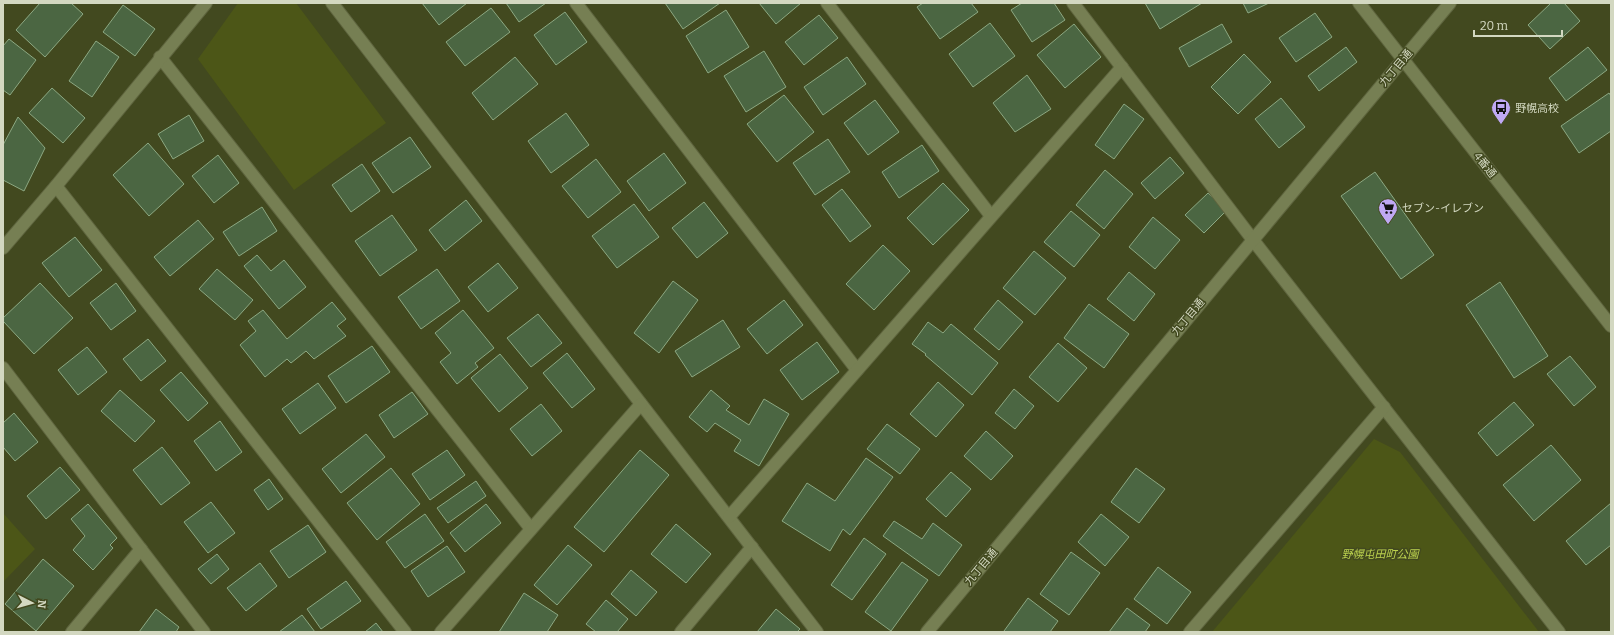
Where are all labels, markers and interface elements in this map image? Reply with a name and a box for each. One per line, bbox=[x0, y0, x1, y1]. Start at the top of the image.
scale bar bbox=[1474, 12, 1562, 38]
text: 20 m bbox=[1480, 19, 1509, 33]
street label: 九丁目通 bbox=[1377, 47, 1415, 89]
bus stop icon: 野幌高校 bbox=[1490, 97, 1512, 125]
place label: 野幌高校 bbox=[1515, 102, 1559, 115]
street label: 4番通 bbox=[1471, 150, 1499, 180]
supermarket icon: セブン-イレブン bbox=[1377, 197, 1399, 225]
place label: セブン-イレブン bbox=[1402, 202, 1484, 215]
street label: 九丁目通 bbox=[1169, 296, 1207, 338]
street label: 九丁目通 bbox=[962, 546, 1000, 588]
park label: 野幌屯田町公園 bbox=[1342, 548, 1420, 561]
north arrow bbox=[12, 583, 52, 623]
text: N bbox=[34, 599, 48, 609]

